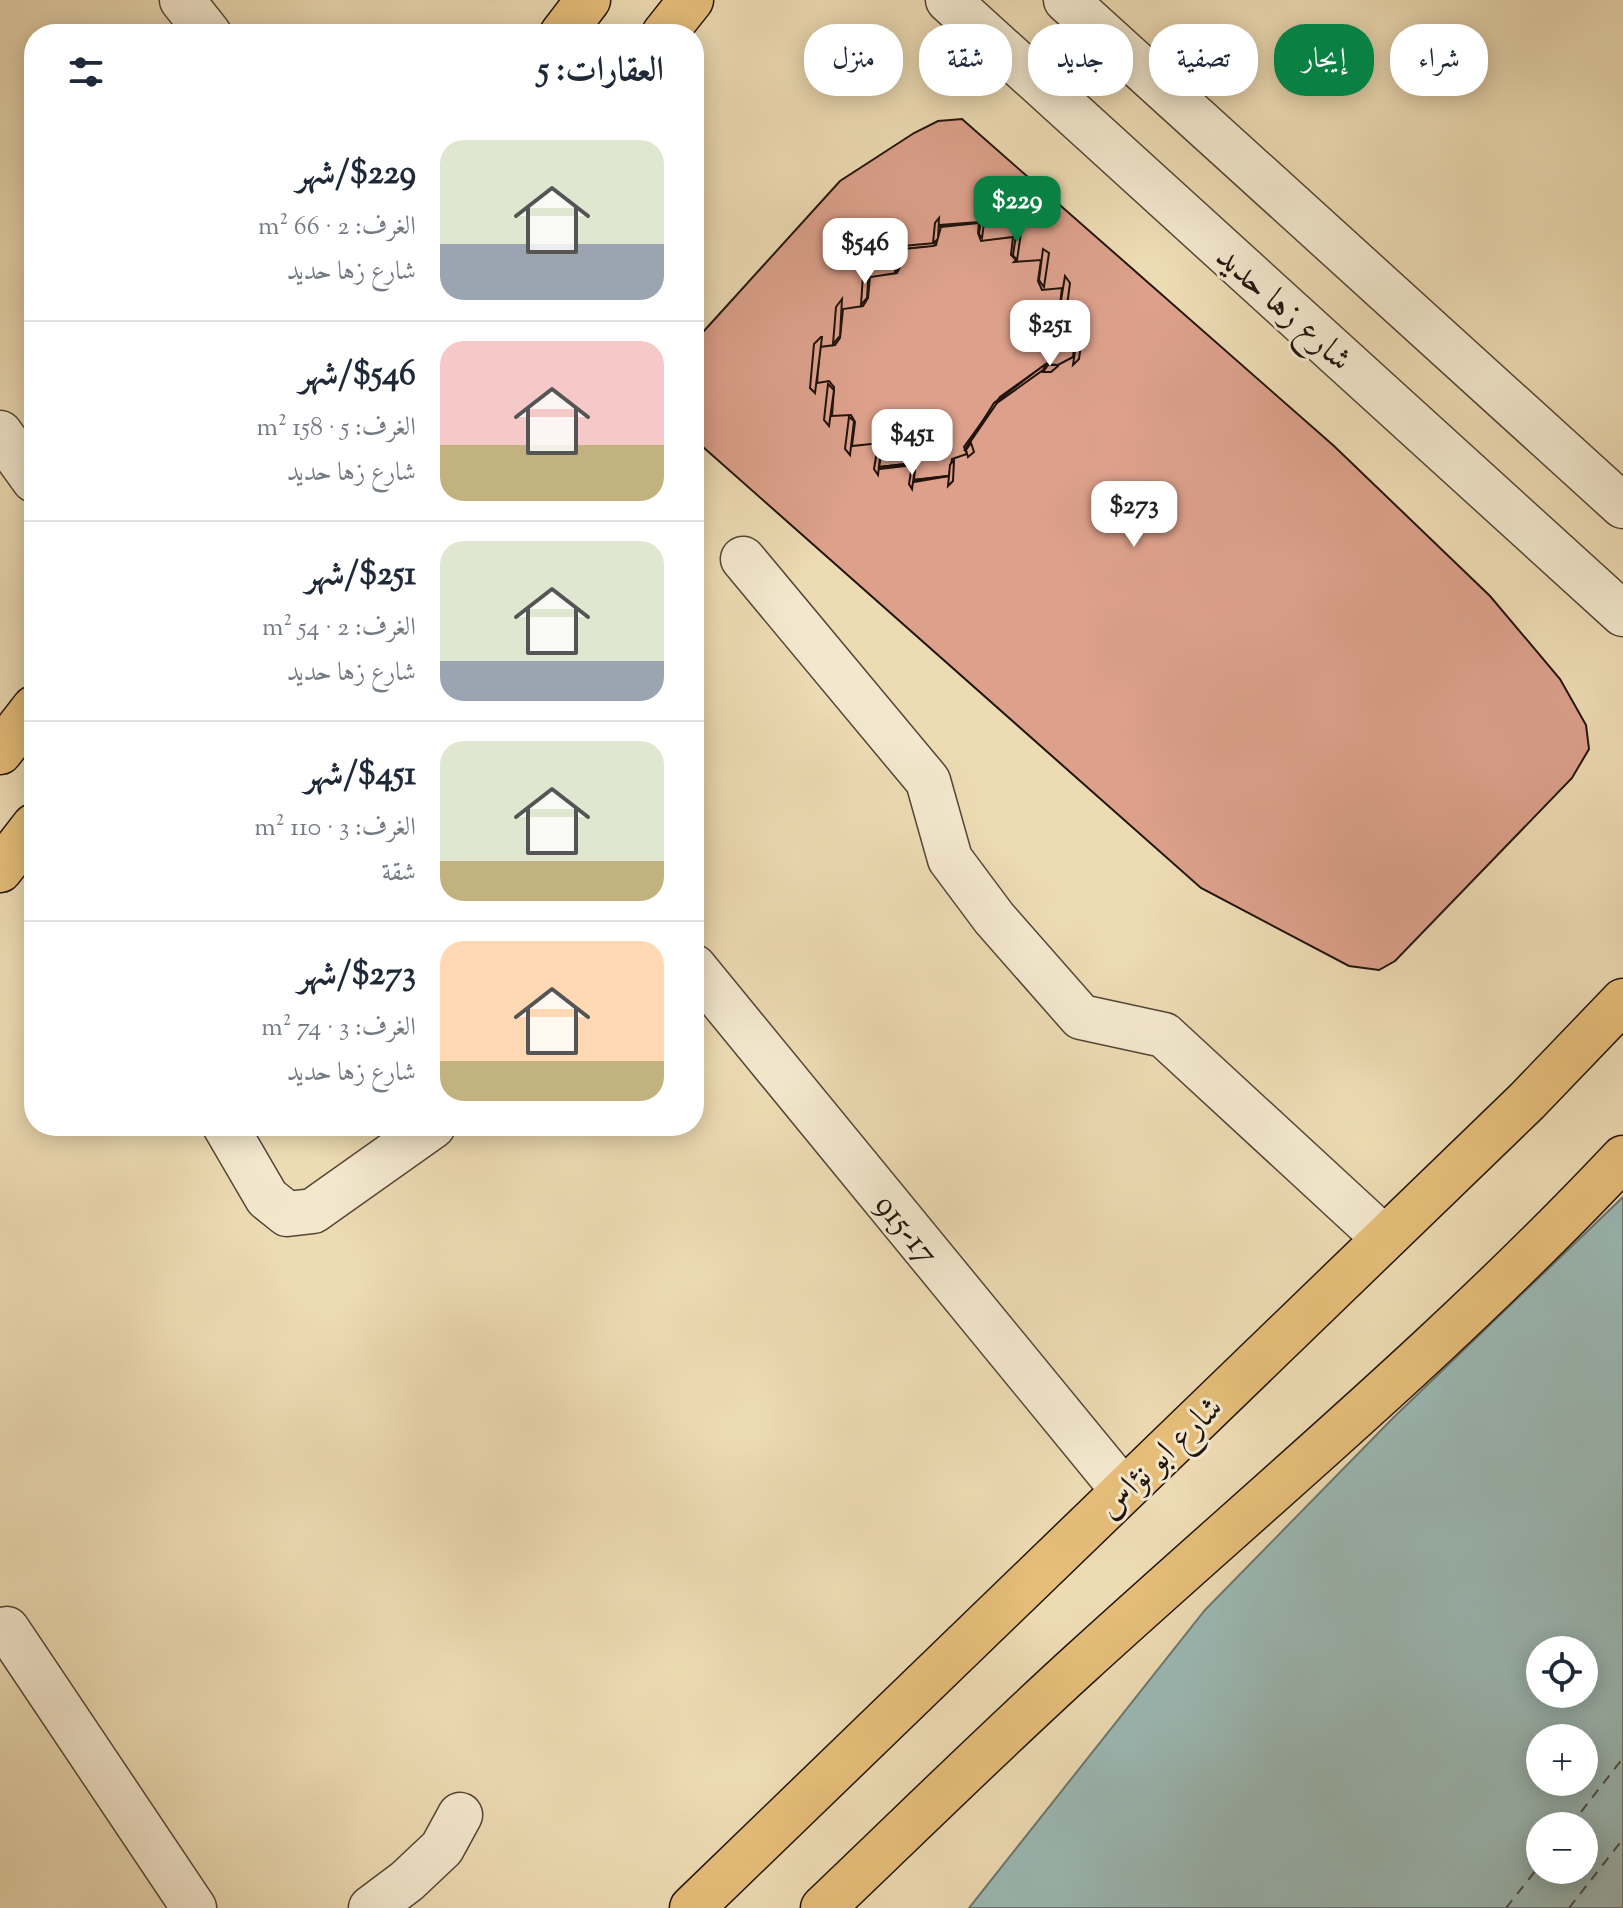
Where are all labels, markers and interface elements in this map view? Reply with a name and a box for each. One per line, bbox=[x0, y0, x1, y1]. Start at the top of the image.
chip: منزل bbox=[804, 24, 903, 96]
chip: شقة bbox=[919, 24, 1012, 96]
chip: جديد bbox=[1028, 24, 1133, 96]
chip: تصفية bbox=[1149, 24, 1258, 96]
chip: إيجار bbox=[1274, 24, 1374, 96]
chip: شراء bbox=[1390, 24, 1488, 96]
text: العقارات: 5 bbox=[537, 47, 664, 96]
icon: filters bbox=[64, 50, 108, 94]
text: $229/شهر bbox=[296, 150, 416, 199]
icon: home bbox=[504, 172, 600, 268]
pin: $229 bbox=[970, 176, 1064, 244]
text: $229 bbox=[992, 183, 1042, 220]
text: الغرف: 2 · 66 m² bbox=[258, 209, 416, 246]
pin: $546 bbox=[818, 218, 912, 286]
text: $546 bbox=[841, 225, 889, 262]
street label: شارع زها حديد bbox=[1203, 235, 1362, 385]
text: شارع زها حديد bbox=[287, 254, 416, 291]
pin: $251 bbox=[1003, 300, 1097, 368]
text: $251 bbox=[1028, 307, 1072, 344]
text: $546/شهر bbox=[299, 351, 416, 400]
icon: home bbox=[504, 373, 600, 469]
pin: $451 bbox=[865, 409, 959, 477]
text: الغرف: 5 · 158 m² bbox=[256, 410, 416, 447]
text: $451 bbox=[890, 416, 934, 453]
text: شارع زها حديد bbox=[287, 455, 416, 492]
pin: $273 bbox=[1087, 481, 1181, 549]
text: $273 bbox=[1109, 488, 1159, 525]
text: $251/شهر bbox=[306, 551, 416, 600]
icon: home bbox=[504, 573, 600, 669]
text: الغرف: 2 · 54 m² bbox=[262, 610, 416, 647]
text: شارع زها حديد bbox=[287, 655, 416, 692]
text: $451/شهر bbox=[304, 751, 416, 800]
icon: home bbox=[504, 773, 600, 869]
text: الغرف: 3 · 110 m² bbox=[254, 810, 416, 847]
text: شقة bbox=[382, 855, 416, 892]
text: $273/شهر bbox=[298, 951, 416, 1000]
icon: home bbox=[504, 973, 600, 1069]
text: الغرف: 3 · 74 m² bbox=[261, 1010, 416, 1047]
text: شارع زها حديد bbox=[287, 1055, 416, 1092]
street label: 915-17 bbox=[861, 1184, 949, 1277]
street label: شارع ابو نؤاس bbox=[1087, 1386, 1236, 1532]
map controls bbox=[1526, 1636, 1598, 1884]
button: locate bbox=[1526, 1636, 1598, 1708]
button: + bbox=[1526, 1724, 1598, 1796]
button: − bbox=[1526, 1812, 1598, 1884]

